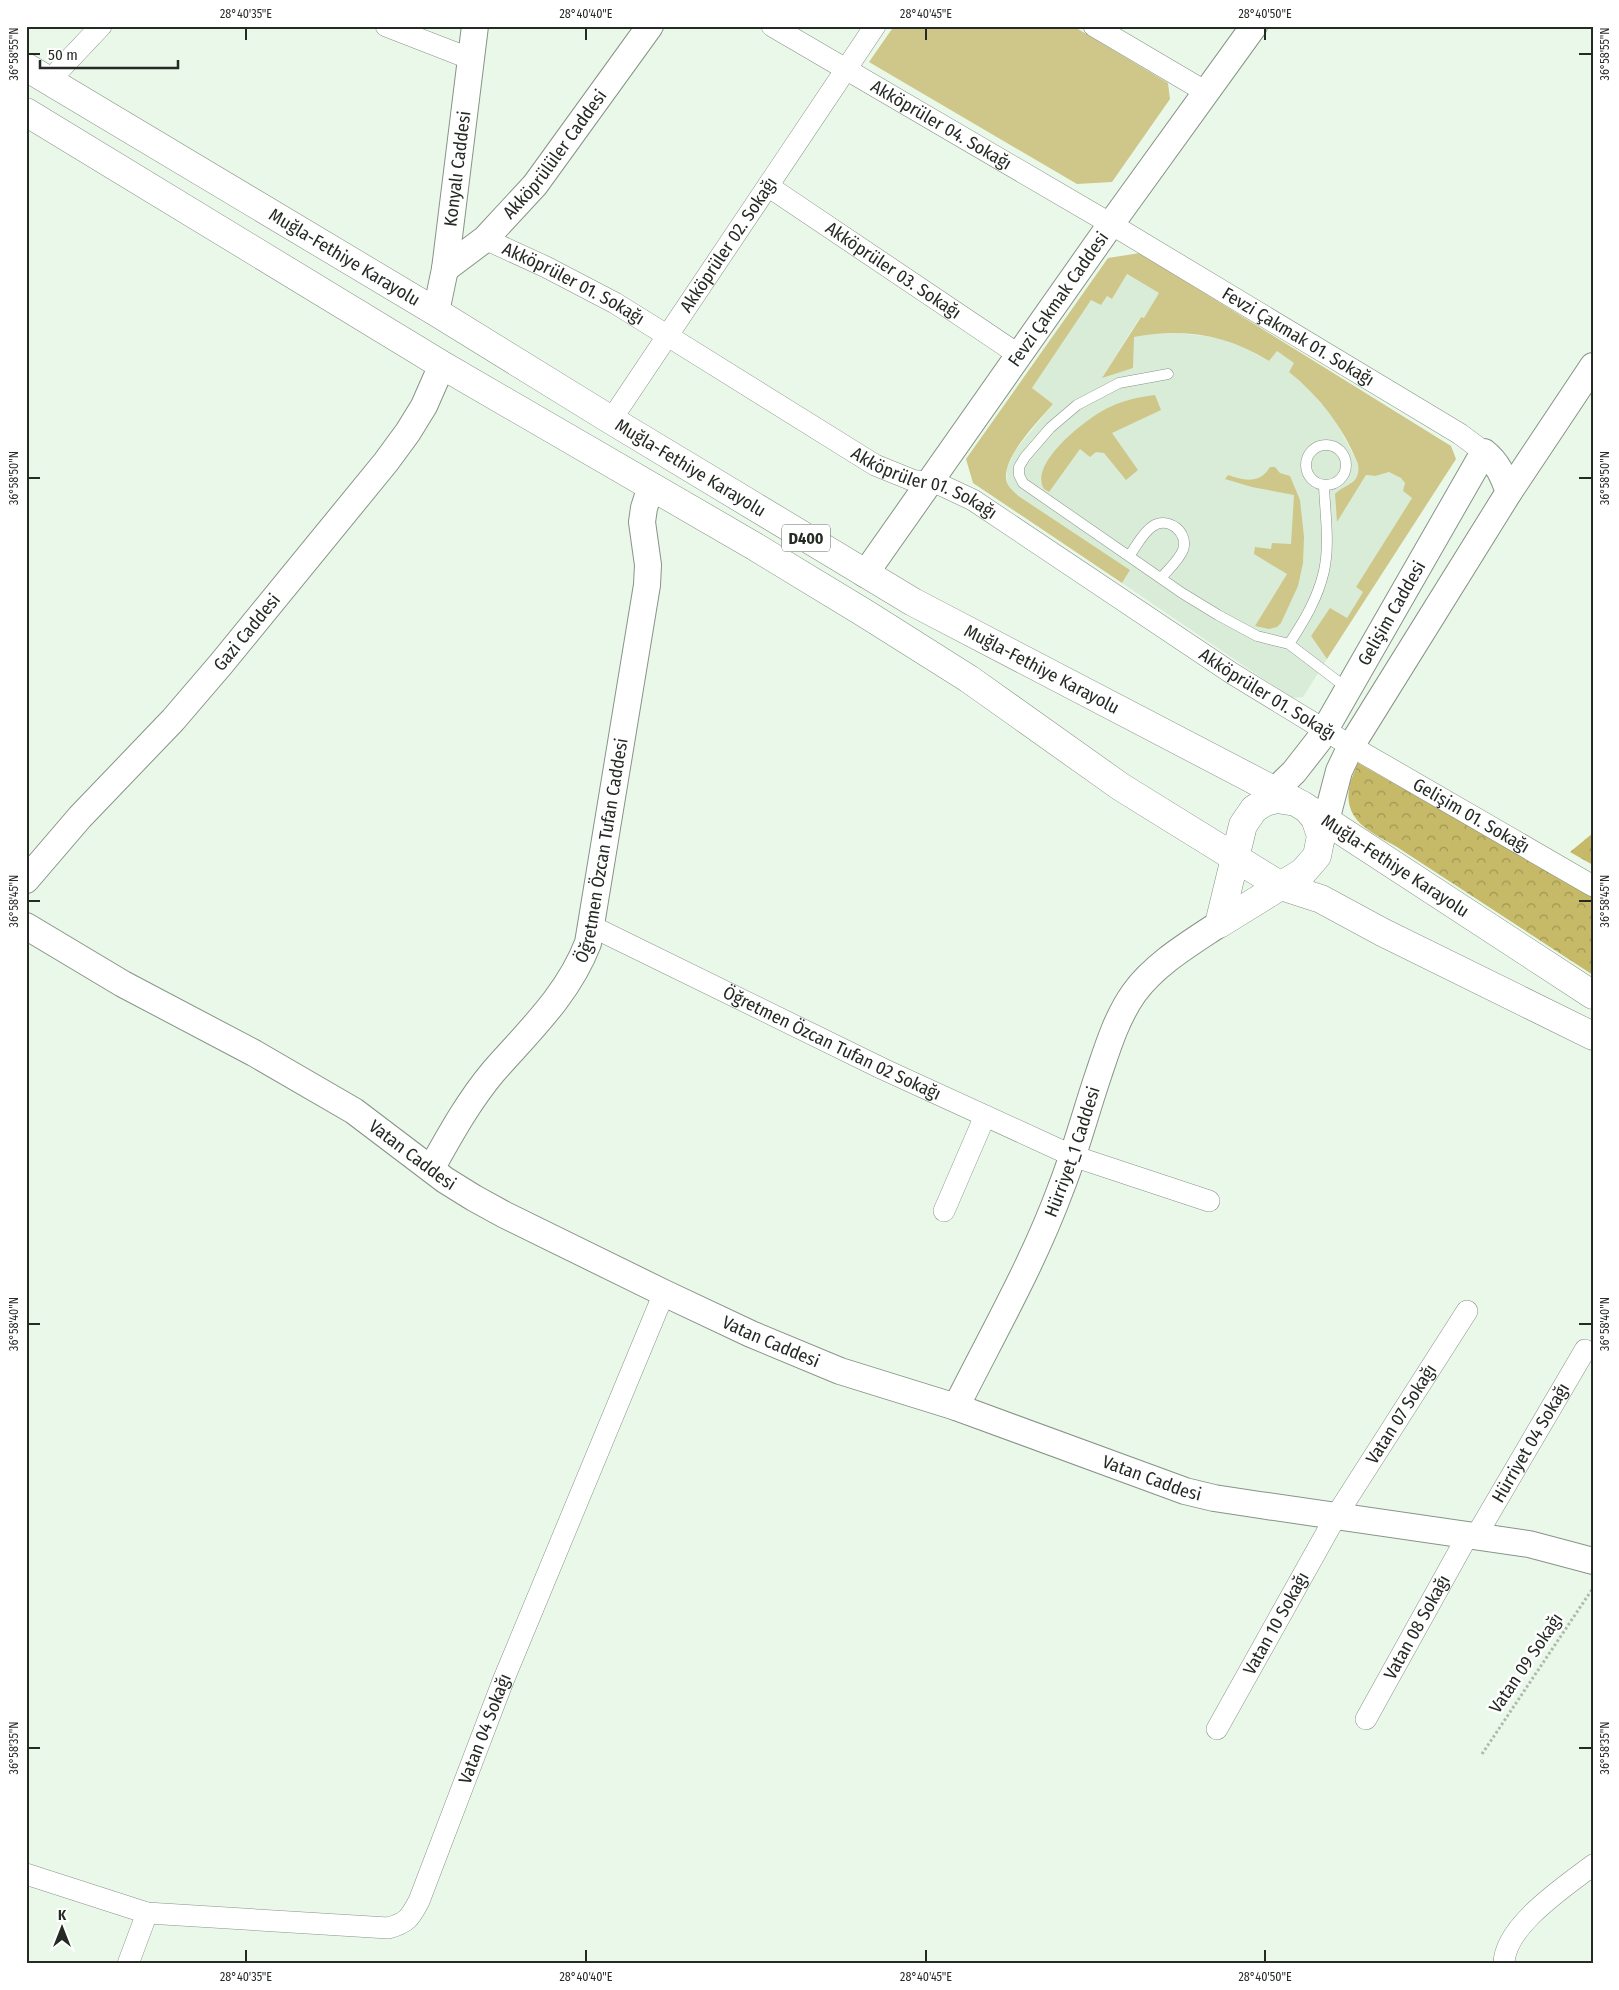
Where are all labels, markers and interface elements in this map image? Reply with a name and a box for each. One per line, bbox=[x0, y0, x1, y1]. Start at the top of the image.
text: 28°40'35"E bbox=[220, 7, 272, 21]
text: 28°40'40"E bbox=[560, 7, 613, 21]
text: 28°40'45"E bbox=[900, 7, 952, 21]
text: 28°40'50"E bbox=[1238, 7, 1292, 21]
text: 36°58'55"N bbox=[7, 27, 21, 81]
text: 36°58'55"N bbox=[1598, 27, 1612, 81]
scale bar bbox=[40, 38, 178, 70]
text: 50 m bbox=[48, 46, 78, 64]
street label: Akköprüler 04. Sokağı bbox=[867, 75, 1016, 175]
street label: Akköprülüler Caddesi bbox=[498, 85, 611, 224]
street label: Konyalı Caddesi bbox=[439, 110, 475, 228]
street label: Akköprüler 02. Sokağı bbox=[675, 173, 782, 317]
street label: Muğla-Fethiye Karayolu bbox=[265, 204, 424, 311]
street label: Akköprüler 03. Sokağı bbox=[821, 217, 965, 324]
street label: Fevzi Çakmak Caddesi bbox=[1003, 227, 1113, 371]
street label: Akköprüler 01. Sokağı bbox=[499, 238, 649, 330]
street label: Fevzi Çakmak 01. Sokağı bbox=[1218, 282, 1378, 391]
street label: Muğla-Fethiye Karayolu bbox=[611, 414, 770, 522]
street label: Akköprüler 01. Sokağı bbox=[847, 442, 1001, 524]
text: 36°58'50"N bbox=[7, 451, 21, 505]
text: 36°58'50"N bbox=[1598, 451, 1612, 505]
road number: D400 bbox=[782, 524, 830, 552]
street label: Gelişim Caddesi bbox=[1353, 557, 1430, 670]
street label: Gazi Caddesi bbox=[209, 589, 285, 676]
street label: Muğla-Fethiye Karayolu bbox=[960, 620, 1123, 719]
street label: Akköprüler 01. Sokağı bbox=[1195, 643, 1340, 745]
street label: Öğretmen Özcan Tufan Caddesi bbox=[570, 736, 633, 967]
street label: Gelişim 01. Sokağı bbox=[1409, 773, 1534, 858]
street label: Muğla-Fethiye Karayolu bbox=[1317, 810, 1473, 922]
text: 36°58'45"N bbox=[7, 875, 21, 927]
text: 36°58'45"N bbox=[1598, 875, 1612, 927]
street label: Öğretmen Özcan Tufan 02 Sokağı bbox=[719, 981, 944, 1105]
street label: Hürriyet_1 Caddesi bbox=[1040, 1084, 1105, 1220]
street label: Vatan Caddesi bbox=[364, 1115, 460, 1195]
text: 36°58'40"N bbox=[7, 1297, 21, 1351]
text: 36°58'40"N bbox=[1598, 1297, 1612, 1351]
street label: Vatan Caddesi bbox=[719, 1311, 823, 1372]
street label: Vatan 07 Sokağı bbox=[1361, 1360, 1441, 1468]
street label: Hürriyet 04 Sokağı bbox=[1487, 1379, 1574, 1507]
street label: Vatan Caddesi bbox=[1099, 1451, 1204, 1506]
street label: Vatan 10 Sokağı bbox=[1239, 1568, 1314, 1679]
street label: Vatan 08 Sokağı bbox=[1379, 1571, 1455, 1683]
street label: Vatan 09 Sokağı bbox=[1484, 1609, 1568, 1717]
street label: Vatan 04 Sokağı bbox=[454, 1670, 516, 1787]
text: 36°58'35"N bbox=[7, 1721, 21, 1775]
text: 36°58'35"N bbox=[1598, 1721, 1612, 1775]
north arrow bbox=[38, 1902, 88, 1952]
text: K bbox=[58, 1907, 67, 1924]
text: 28°40'35"E bbox=[220, 1970, 272, 1984]
text: 28°40'40"E bbox=[560, 1970, 613, 1984]
text: 28°40'45"E bbox=[900, 1970, 952, 1984]
text: 28°40'50"E bbox=[1238, 1970, 1292, 1984]

